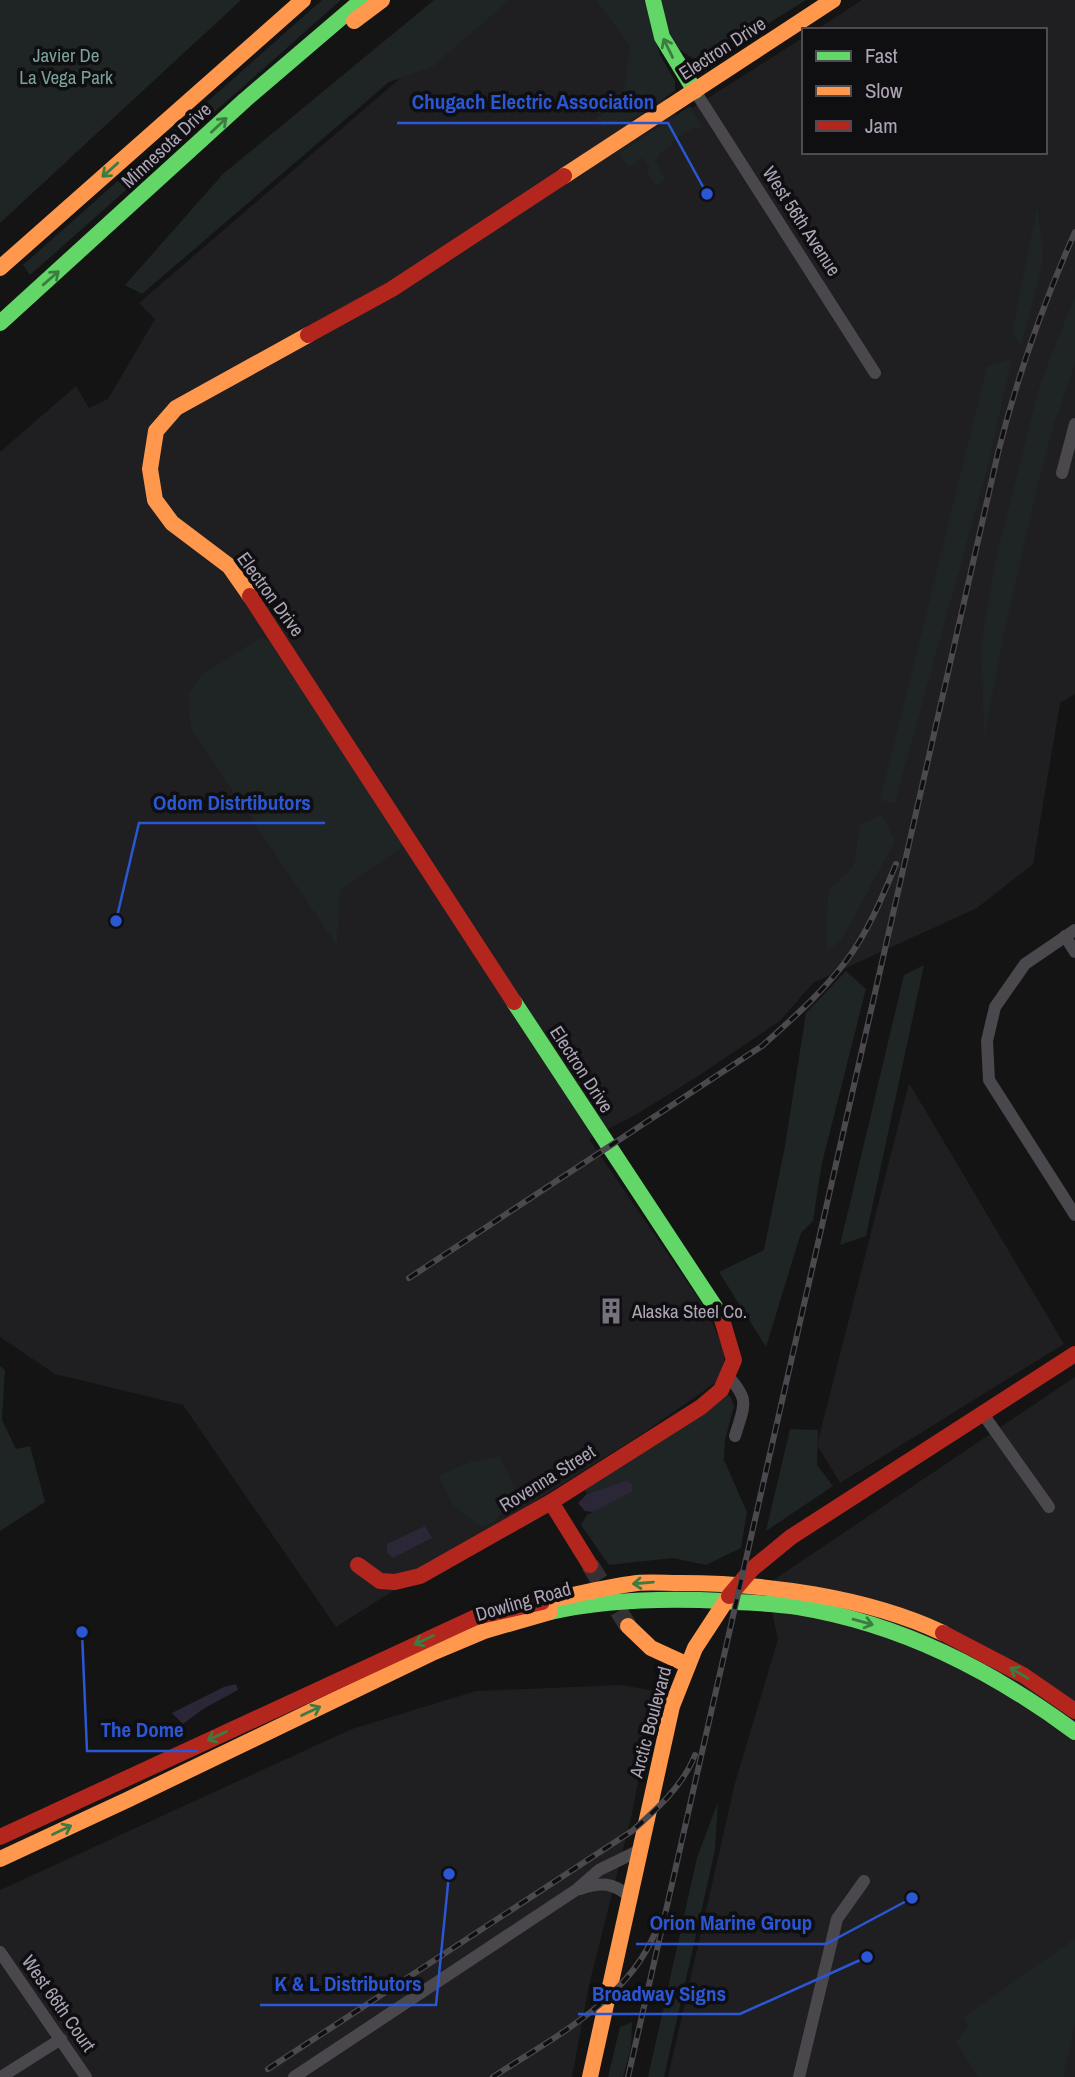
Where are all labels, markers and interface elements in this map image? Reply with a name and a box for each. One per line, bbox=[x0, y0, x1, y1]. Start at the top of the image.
street label: Electron Drive bbox=[674, 10, 770, 86]
legend bbox=[802, 28, 1047, 154]
one-way arrow bbox=[661, 38, 674, 59]
text: Fast bbox=[865, 41, 898, 70]
park label: Javier De La Vega Park bbox=[19, 42, 113, 90]
text: Slow bbox=[865, 76, 903, 105]
callout: Chugach Electric Association bbox=[397, 81, 668, 123]
text: Chugach Electric Association bbox=[412, 87, 654, 116]
street label: Minnesota Drive bbox=[115, 97, 217, 193]
text: Jam bbox=[865, 111, 898, 140]
one-way arrow bbox=[210, 116, 227, 133]
street label: West 56th Avenue bbox=[757, 161, 847, 281]
one-way arrow bbox=[101, 162, 119, 178]
one-way arrow bbox=[42, 270, 60, 286]
street label: Electron Drive bbox=[231, 546, 311, 642]
callout: Odom Distrtibutors bbox=[139, 781, 325, 823]
text: Odom Distrtibutors bbox=[153, 788, 311, 817]
street label: Electron Drive bbox=[544, 1021, 620, 1117]
building icon: Alaska Steel Co. bbox=[596, 1296, 626, 1326]
place label: Alaska Steel Co. bbox=[631, 1298, 747, 1324]
street label: Rovenna Street bbox=[494, 1438, 600, 1518]
street label: Dowling Road bbox=[472, 1575, 574, 1627]
one-way arrow bbox=[632, 1577, 655, 1590]
one-way arrow bbox=[851, 1616, 873, 1629]
one-way arrow bbox=[414, 1634, 435, 1647]
street label: Arctic Boulevard bbox=[622, 1663, 677, 1782]
one-way arrow bbox=[1009, 1665, 1029, 1679]
one-way arrow bbox=[300, 1704, 321, 1717]
callout: The Dome bbox=[87, 1709, 198, 1751]
text: The Dome bbox=[100, 1715, 184, 1744]
one-way arrow bbox=[207, 1730, 229, 1743]
one-way arrow bbox=[51, 1823, 72, 1836]
callout: Orion Marine Group bbox=[636, 1902, 826, 1944]
text: Orion Marine Group bbox=[650, 1908, 812, 1937]
street label: West 66th Court bbox=[16, 1950, 102, 2057]
callout: K & L Distributors bbox=[260, 1963, 436, 2005]
text: K & L Distributors bbox=[274, 1969, 422, 1998]
callout: Broadway Signs bbox=[578, 1972, 740, 2014]
text: Broadway Signs bbox=[592, 1979, 726, 2008]

